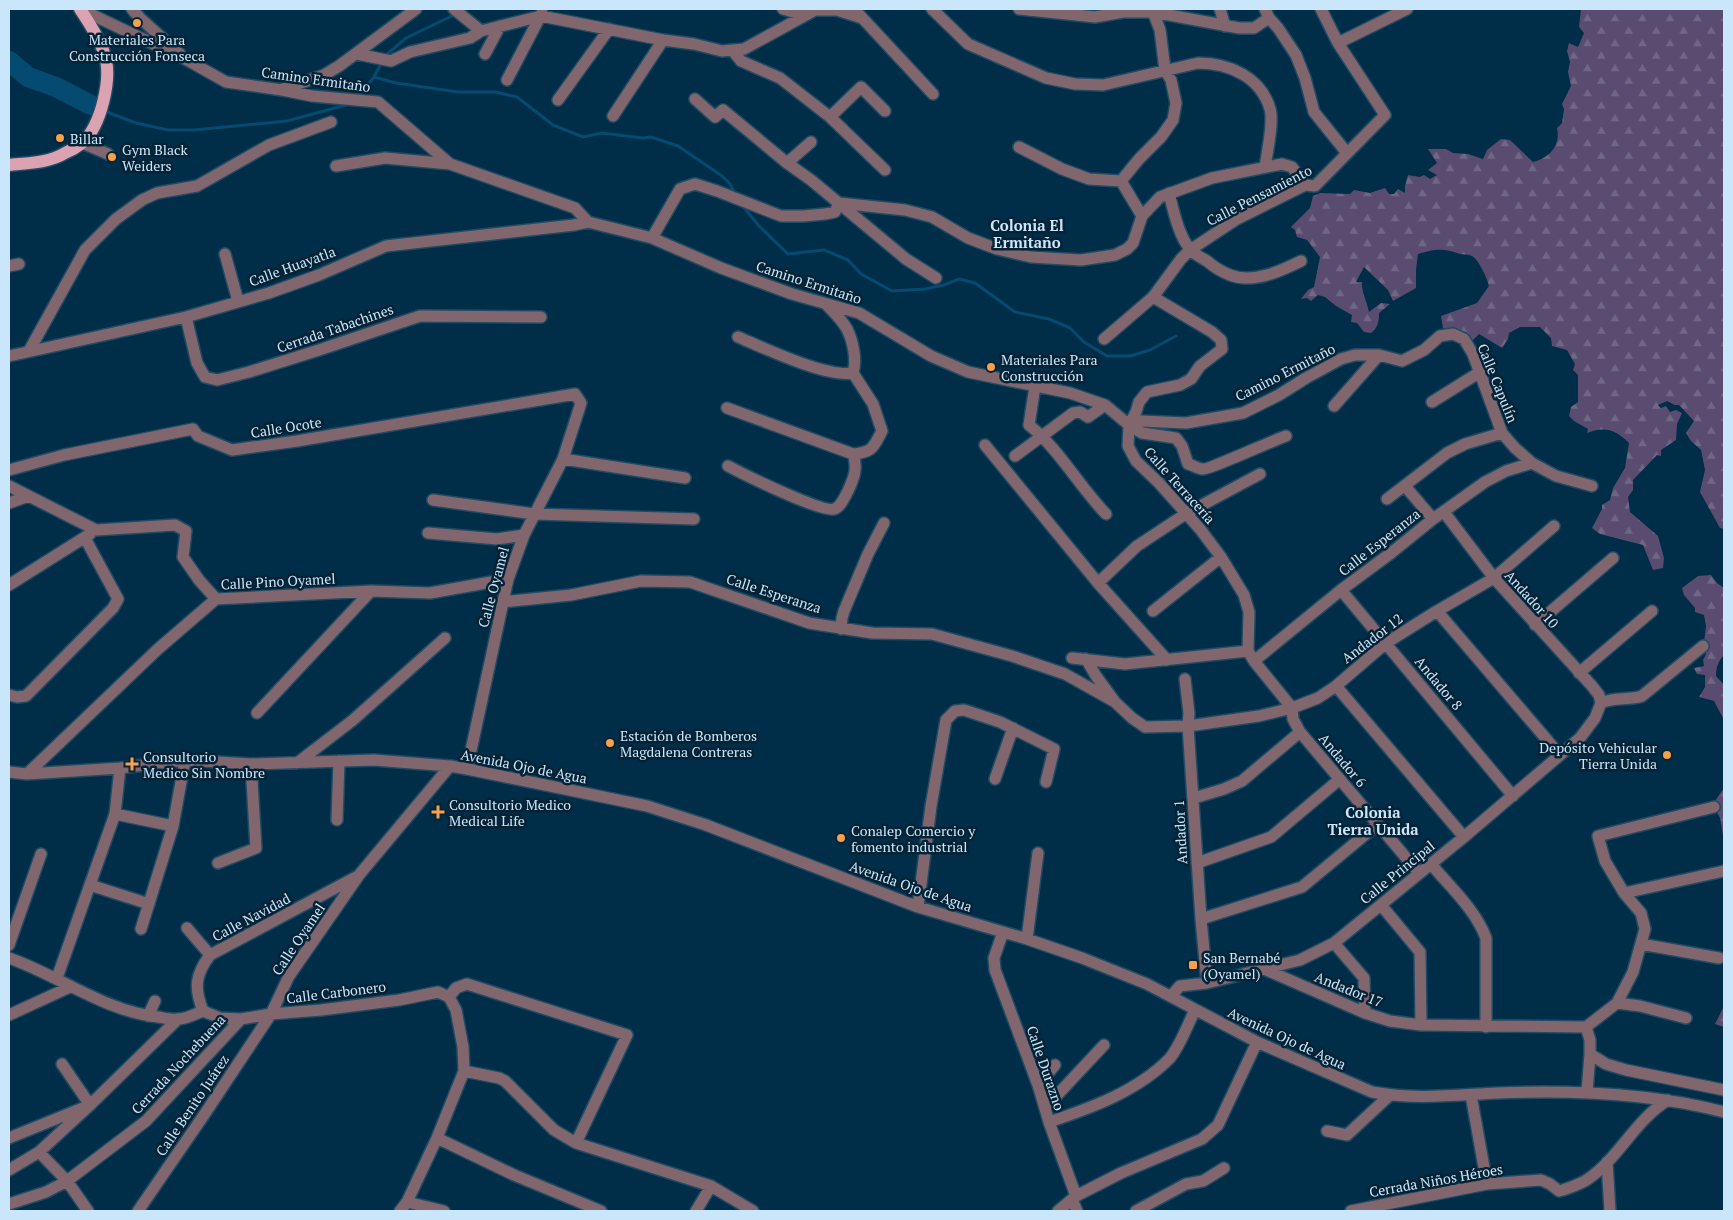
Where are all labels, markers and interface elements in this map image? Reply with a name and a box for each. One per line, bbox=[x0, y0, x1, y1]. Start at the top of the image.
marker: Materiales Para Construcción Fonseca bbox=[131, 17, 143, 29]
place label: Materiales Para Construcción Fonseca bbox=[69, 30, 205, 65]
street label: Camino Ermitaño bbox=[260, 62, 372, 96]
place label: Billar bbox=[70, 129, 104, 148]
marker: Billar bbox=[54, 132, 66, 144]
place label: Gym Black Weiders bbox=[122, 140, 189, 175]
marker: Gym Black Weiders bbox=[106, 151, 118, 163]
street label: Calle Pensamiento bbox=[1203, 160, 1315, 230]
district label: Colonia El Ermitaño bbox=[990, 215, 1064, 252]
street label: Calle Huayatla bbox=[246, 242, 338, 290]
street label: Camino Ermitaño bbox=[754, 256, 864, 308]
street label: Cerrada Tabachines bbox=[274, 299, 396, 357]
street label: Camino Ermitaño bbox=[1232, 338, 1339, 405]
street label: Calle Capulín bbox=[1474, 341, 1523, 426]
place label: Materiales Para Construcción bbox=[1001, 350, 1098, 385]
marker: Materiales Para Construcción bbox=[985, 361, 997, 373]
street label: Calle Ocote bbox=[249, 412, 323, 442]
street label: Calle Terracería bbox=[1140, 442, 1220, 528]
street label: Calle Esperanza bbox=[1334, 504, 1424, 580]
street label: Calle Oyamel bbox=[473, 545, 513, 629]
street label: Andador 10 bbox=[1501, 566, 1563, 632]
street label: Calle Pino Oyamel bbox=[220, 569, 336, 593]
street label: Calle Esperanza bbox=[724, 569, 824, 617]
street label: Andador 12 bbox=[1338, 609, 1406, 667]
street label: Andador 8 bbox=[1411, 652, 1467, 714]
place label: Estación de Bomberos Magdalena Contreras bbox=[620, 726, 757, 761]
street label: Andador 6 bbox=[1315, 729, 1371, 791]
marker: Estación de Bomberos Magdalena Contreras bbox=[604, 737, 616, 749]
place label: Depósito Vehicular Tierra Unida bbox=[1539, 738, 1658, 773]
street label: Avenida Ojo de Agua bbox=[459, 744, 589, 788]
place label: Consultorio Medico Sin Nombre bbox=[143, 747, 265, 782]
marker: Depósito Vehicular Tierra Unida bbox=[1661, 749, 1673, 761]
marker: Consultorio Medico Sin Nombre bbox=[125, 757, 139, 771]
place label: Consultorio Medico Medical Life bbox=[449, 795, 571, 830]
street label: Andador 1 bbox=[1169, 799, 1191, 865]
district label: Colonia Tierra Unida bbox=[1327, 802, 1419, 839]
marker: Consultorio Medico Medical Life bbox=[431, 805, 445, 819]
place label: Conalep Comercio y fomento industrial bbox=[851, 821, 976, 856]
marker: Conalep Comercio y fomento industrial bbox=[835, 832, 847, 844]
street label: Calle Principal bbox=[1356, 836, 1438, 908]
street label: Avenida Ojo de Agua bbox=[847, 856, 975, 916]
street label: Calle Navidad bbox=[208, 888, 294, 946]
street label: Calle Oyamel bbox=[267, 899, 329, 979]
place label: San Bernabé (Oyamel) bbox=[1203, 948, 1280, 983]
marker: San Bernabé (Oyamel) bbox=[1187, 959, 1199, 971]
street label: Andador 17 bbox=[1312, 967, 1386, 1011]
street label: Calle Carbonero bbox=[285, 976, 387, 1008]
street label: Avenida Ojo de Agua bbox=[1225, 1002, 1349, 1074]
street label: Cerrada Nochebuena bbox=[127, 1010, 229, 1118]
street label: Calle Durazno bbox=[1023, 1023, 1069, 1113]
street label: Calle Benito Juárez bbox=[151, 1050, 233, 1159]
street label: Cerrada Niños Héroes bbox=[1368, 1159, 1504, 1201]

